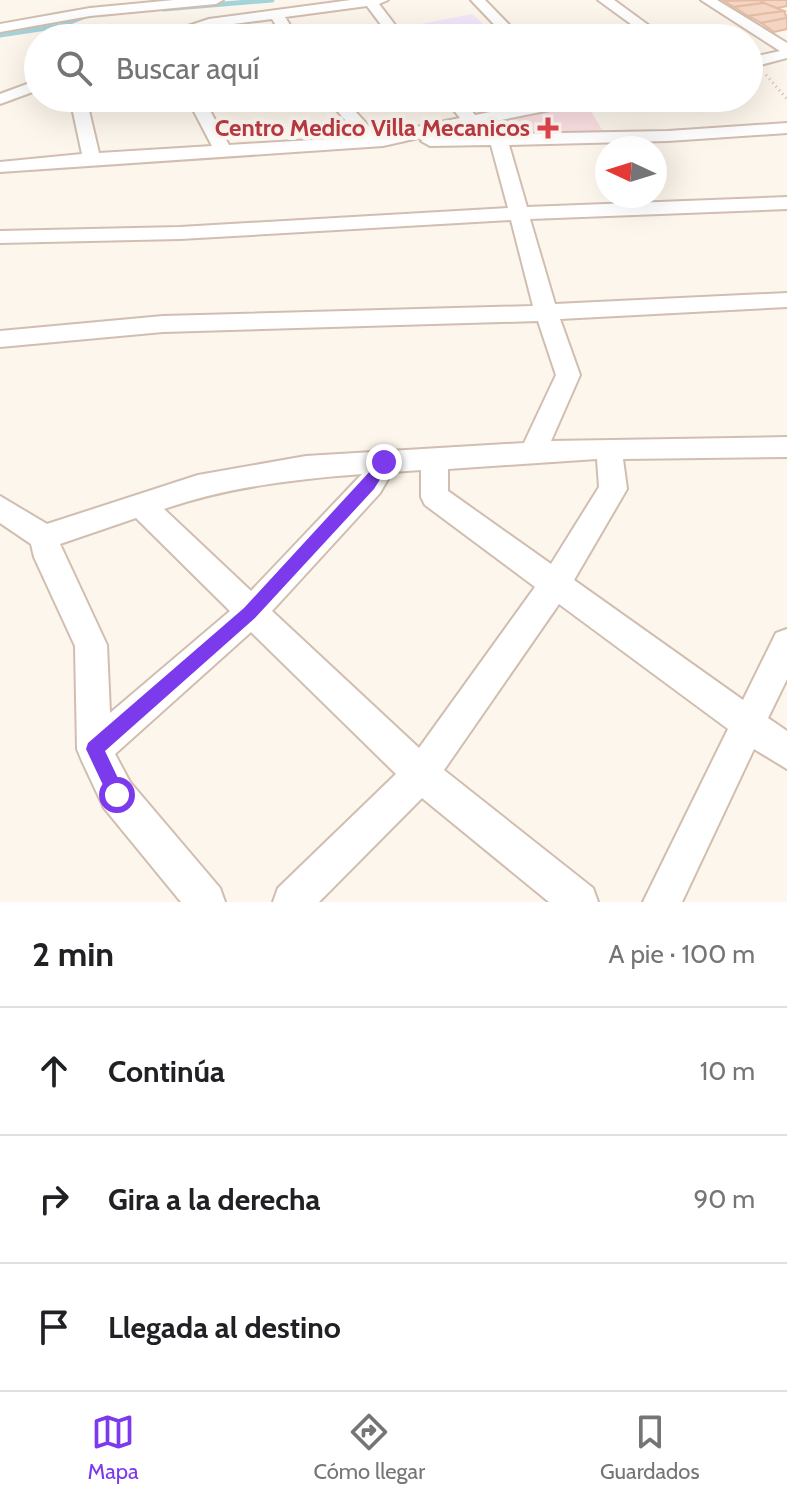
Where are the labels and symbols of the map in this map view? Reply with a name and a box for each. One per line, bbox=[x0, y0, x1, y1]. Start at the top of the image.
place label: Centro Medico Villa Mecanicos bbox=[215, 113, 530, 142]
marker: Centro Medico Villa Mecanicos bbox=[537, 117, 559, 139]
north arrow bbox=[595, 136, 667, 208]
route end bbox=[366, 444, 402, 480]
route start bbox=[99, 777, 135, 813]

